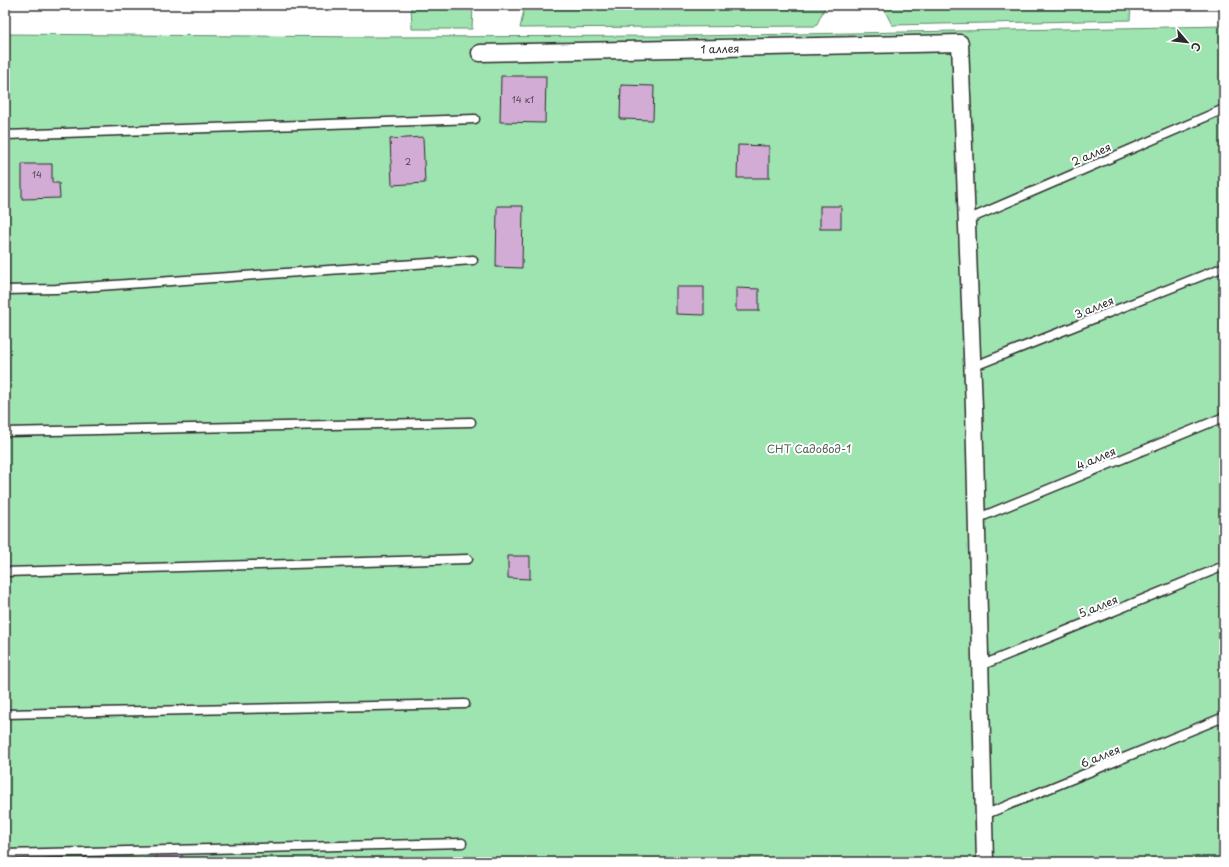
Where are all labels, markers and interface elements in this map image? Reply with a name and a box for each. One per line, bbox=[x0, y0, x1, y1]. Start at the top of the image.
north arrow bbox=[1167, 22, 1207, 62]
street label: 1 аллея bbox=[700, 39, 740, 57]
text: С bbox=[1187, 39, 1206, 55]
house number: 14 к1 bbox=[512, 92, 534, 106]
street label: 2 аллея bbox=[1069, 138, 1113, 170]
house number: 2 bbox=[405, 154, 411, 168]
house number: 14 bbox=[32, 167, 42, 181]
street label: 3 аллея bbox=[1072, 291, 1116, 323]
park label: СНТ Садовод-1 bbox=[767, 440, 851, 457]
street label: 4 аллея bbox=[1074, 442, 1118, 474]
street label: 5 аллея bbox=[1076, 590, 1120, 622]
street label: 6 аллея bbox=[1078, 740, 1122, 772]

